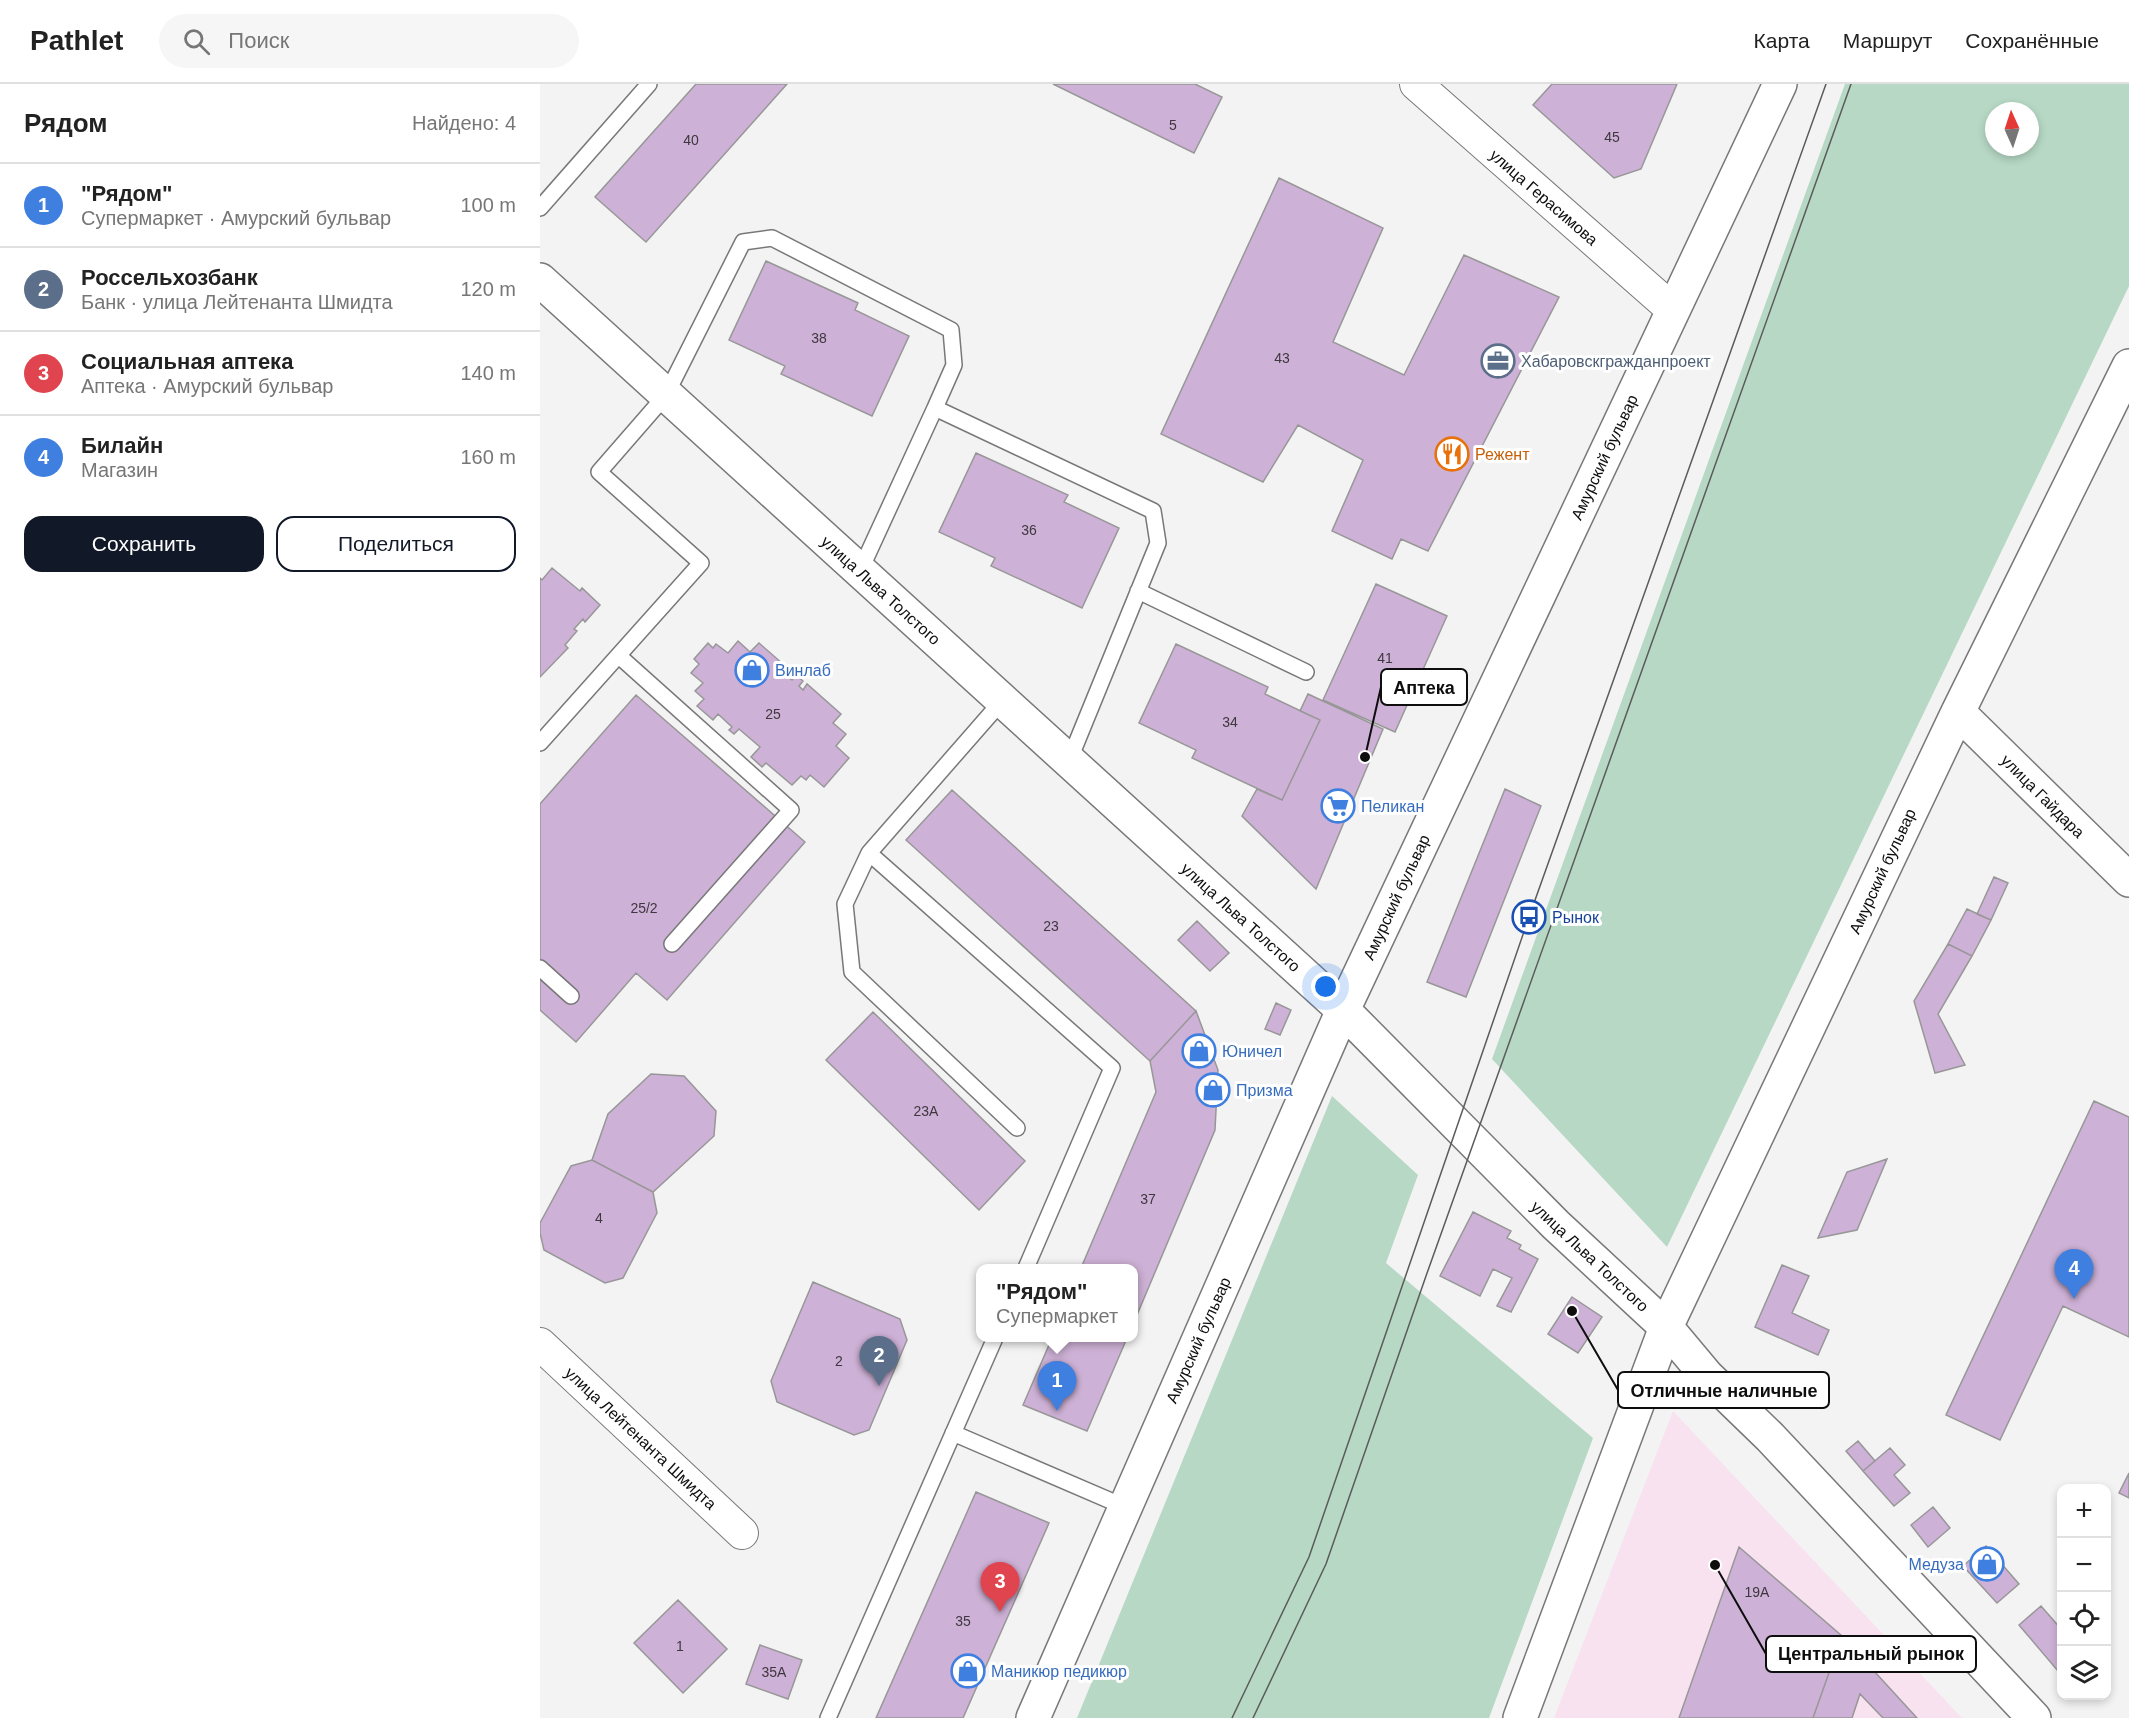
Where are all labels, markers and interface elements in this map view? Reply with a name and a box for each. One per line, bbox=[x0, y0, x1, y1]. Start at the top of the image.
search box bbox=[159, 14, 579, 68]
text: Pathlet bbox=[30, 25, 123, 56]
icon: search bbox=[180, 25, 213, 58]
text: Поиск bbox=[228, 28, 289, 53]
text: Карта bbox=[1754, 29, 1810, 52]
text: Маршрут bbox=[1843, 29, 1932, 52]
text: Сохранённые bbox=[1965, 29, 2099, 52]
north arrow bbox=[1985, 102, 2039, 156]
text: Рядом bbox=[24, 108, 107, 138]
text: Найдено: 4 bbox=[412, 112, 516, 134]
house number: 5 bbox=[1169, 117, 1177, 133]
house number: 45 bbox=[1604, 129, 1620, 145]
house number: 40 bbox=[683, 132, 699, 148]
street label: улица Герасимова bbox=[1486, 146, 1601, 249]
text: "Рядом" bbox=[81, 181, 172, 206]
text: 1 bbox=[38, 194, 49, 216]
text: 100 m bbox=[460, 194, 516, 216]
text: Супермаркет · Амурский бульвар bbox=[81, 207, 391, 229]
text: Россельхозбанк bbox=[81, 265, 258, 290]
text: 2 bbox=[38, 278, 49, 300]
text: 120 m bbox=[460, 278, 516, 300]
text: Банк · улица Лейтенанта Шмидта bbox=[81, 291, 393, 313]
house number: 38 bbox=[811, 330, 827, 346]
office icon: Хабаровскгражданпроект bbox=[1480, 343, 1516, 379]
text: Социальная аптека bbox=[81, 349, 293, 374]
house number: 43 bbox=[1274, 350, 1290, 366]
place label: Хабаровскгражданпроект bbox=[1521, 353, 1711, 370]
text: 3 bbox=[38, 362, 49, 384]
text: 140 m bbox=[460, 362, 516, 384]
text: Аптека · Амурский бульвар bbox=[81, 375, 334, 397]
street label: Амурский бульвар bbox=[1568, 392, 1641, 522]
text: Билайн bbox=[81, 433, 163, 458]
restaurant icon: Режент bbox=[1434, 436, 1470, 472]
text: 4 bbox=[38, 446, 49, 468]
text: 160 m bbox=[460, 446, 516, 468]
place label: Режент bbox=[1475, 446, 1530, 463]
text: Магазин bbox=[81, 459, 158, 481]
button: Сохранить bbox=[24, 516, 264, 572]
button: Поделиться bbox=[276, 516, 516, 572]
house number: 36 bbox=[1021, 522, 1037, 538]
street label: улица Льва Толстого bbox=[818, 533, 944, 648]
house number: 41 bbox=[1377, 650, 1393, 666]
shop icon: Винлаб bbox=[734, 652, 770, 688]
place label: Винлаб bbox=[775, 662, 831, 679]
callout: Аптека bbox=[1381, 669, 1467, 705]
text: Аптека bbox=[1393, 678, 1456, 698]
house number: 25 bbox=[765, 706, 781, 722]
house number: 34 bbox=[1222, 714, 1238, 730]
street label: улица Гайдара bbox=[1998, 751, 2088, 841]
supermarket icon: Пеликан bbox=[1320, 788, 1356, 824]
place label: Пеликан bbox=[1361, 798, 1424, 815]
street label: Амурский бульвар bbox=[1846, 806, 1919, 936]
street label: Амурский бульвар bbox=[1360, 832, 1433, 962]
street label: улица Льва Толстого bbox=[1178, 860, 1304, 975]
bus stop icon: Рынок bbox=[1511, 899, 1547, 935]
house number: 25/2 bbox=[630, 900, 658, 916]
place label: Рынок bbox=[1552, 909, 1600, 926]
house number: 23 bbox=[1043, 918, 1059, 934]
your location bbox=[1311, 972, 1340, 1001]
shop icon: Юничел bbox=[1181, 1033, 1217, 1069]
place label: Юничел bbox=[1222, 1043, 1282, 1060]
shop icon: Призма bbox=[1195, 1072, 1231, 1108]
place label: Призма bbox=[1236, 1082, 1293, 1099]
house number: 23А bbox=[914, 1103, 939, 1119]
house number: 37 bbox=[1140, 1191, 1156, 1207]
street label: улица Льва Толстого bbox=[1528, 1198, 1652, 1315]
house number: 4 bbox=[595, 1210, 603, 1226]
pin: 4 bbox=[2054, 1250, 2093, 1299]
popup bbox=[976, 1264, 1138, 1342]
street label: Амурский бульвар bbox=[1163, 1274, 1234, 1406]
text: "Рядом" bbox=[996, 1279, 1087, 1304]
text: Супермаркет bbox=[996, 1305, 1118, 1327]
pin: 2 bbox=[860, 1336, 898, 1386]
house number: 2 bbox=[835, 1353, 843, 1369]
pin: 1 bbox=[1038, 1362, 1076, 1411]
street label: улица Лейтенанта Шмидта bbox=[562, 1364, 720, 1513]
callout: Отличные наличные bbox=[1618, 1372, 1829, 1408]
text: Отличные наличные bbox=[1631, 1381, 1817, 1401]
map controls bbox=[2057, 1484, 2111, 1700]
button: + bbox=[2057, 1484, 2111, 1538]
button: − bbox=[2057, 1538, 2111, 1592]
shop icon: Медуза bbox=[1969, 1546, 2005, 1582]
place label: Медуза bbox=[1908, 1556, 1964, 1573]
pin: 3 bbox=[980, 1562, 1020, 1612]
house number: 19А bbox=[1745, 1584, 1770, 1600]
button: locate bbox=[2057, 1592, 2111, 1646]
house number: 35 bbox=[955, 1613, 971, 1629]
callout: Центральный рынок bbox=[1766, 1636, 1976, 1672]
house number: 1 bbox=[676, 1638, 684, 1654]
text: Центральный рынок bbox=[1778, 1644, 1965, 1664]
button: layers bbox=[2057, 1646, 2111, 1700]
shop icon: Маникюр педикюр bbox=[950, 1653, 986, 1689]
place label: Маникюр педикюр bbox=[991, 1663, 1127, 1680]
house number: 35А bbox=[762, 1664, 787, 1680]

